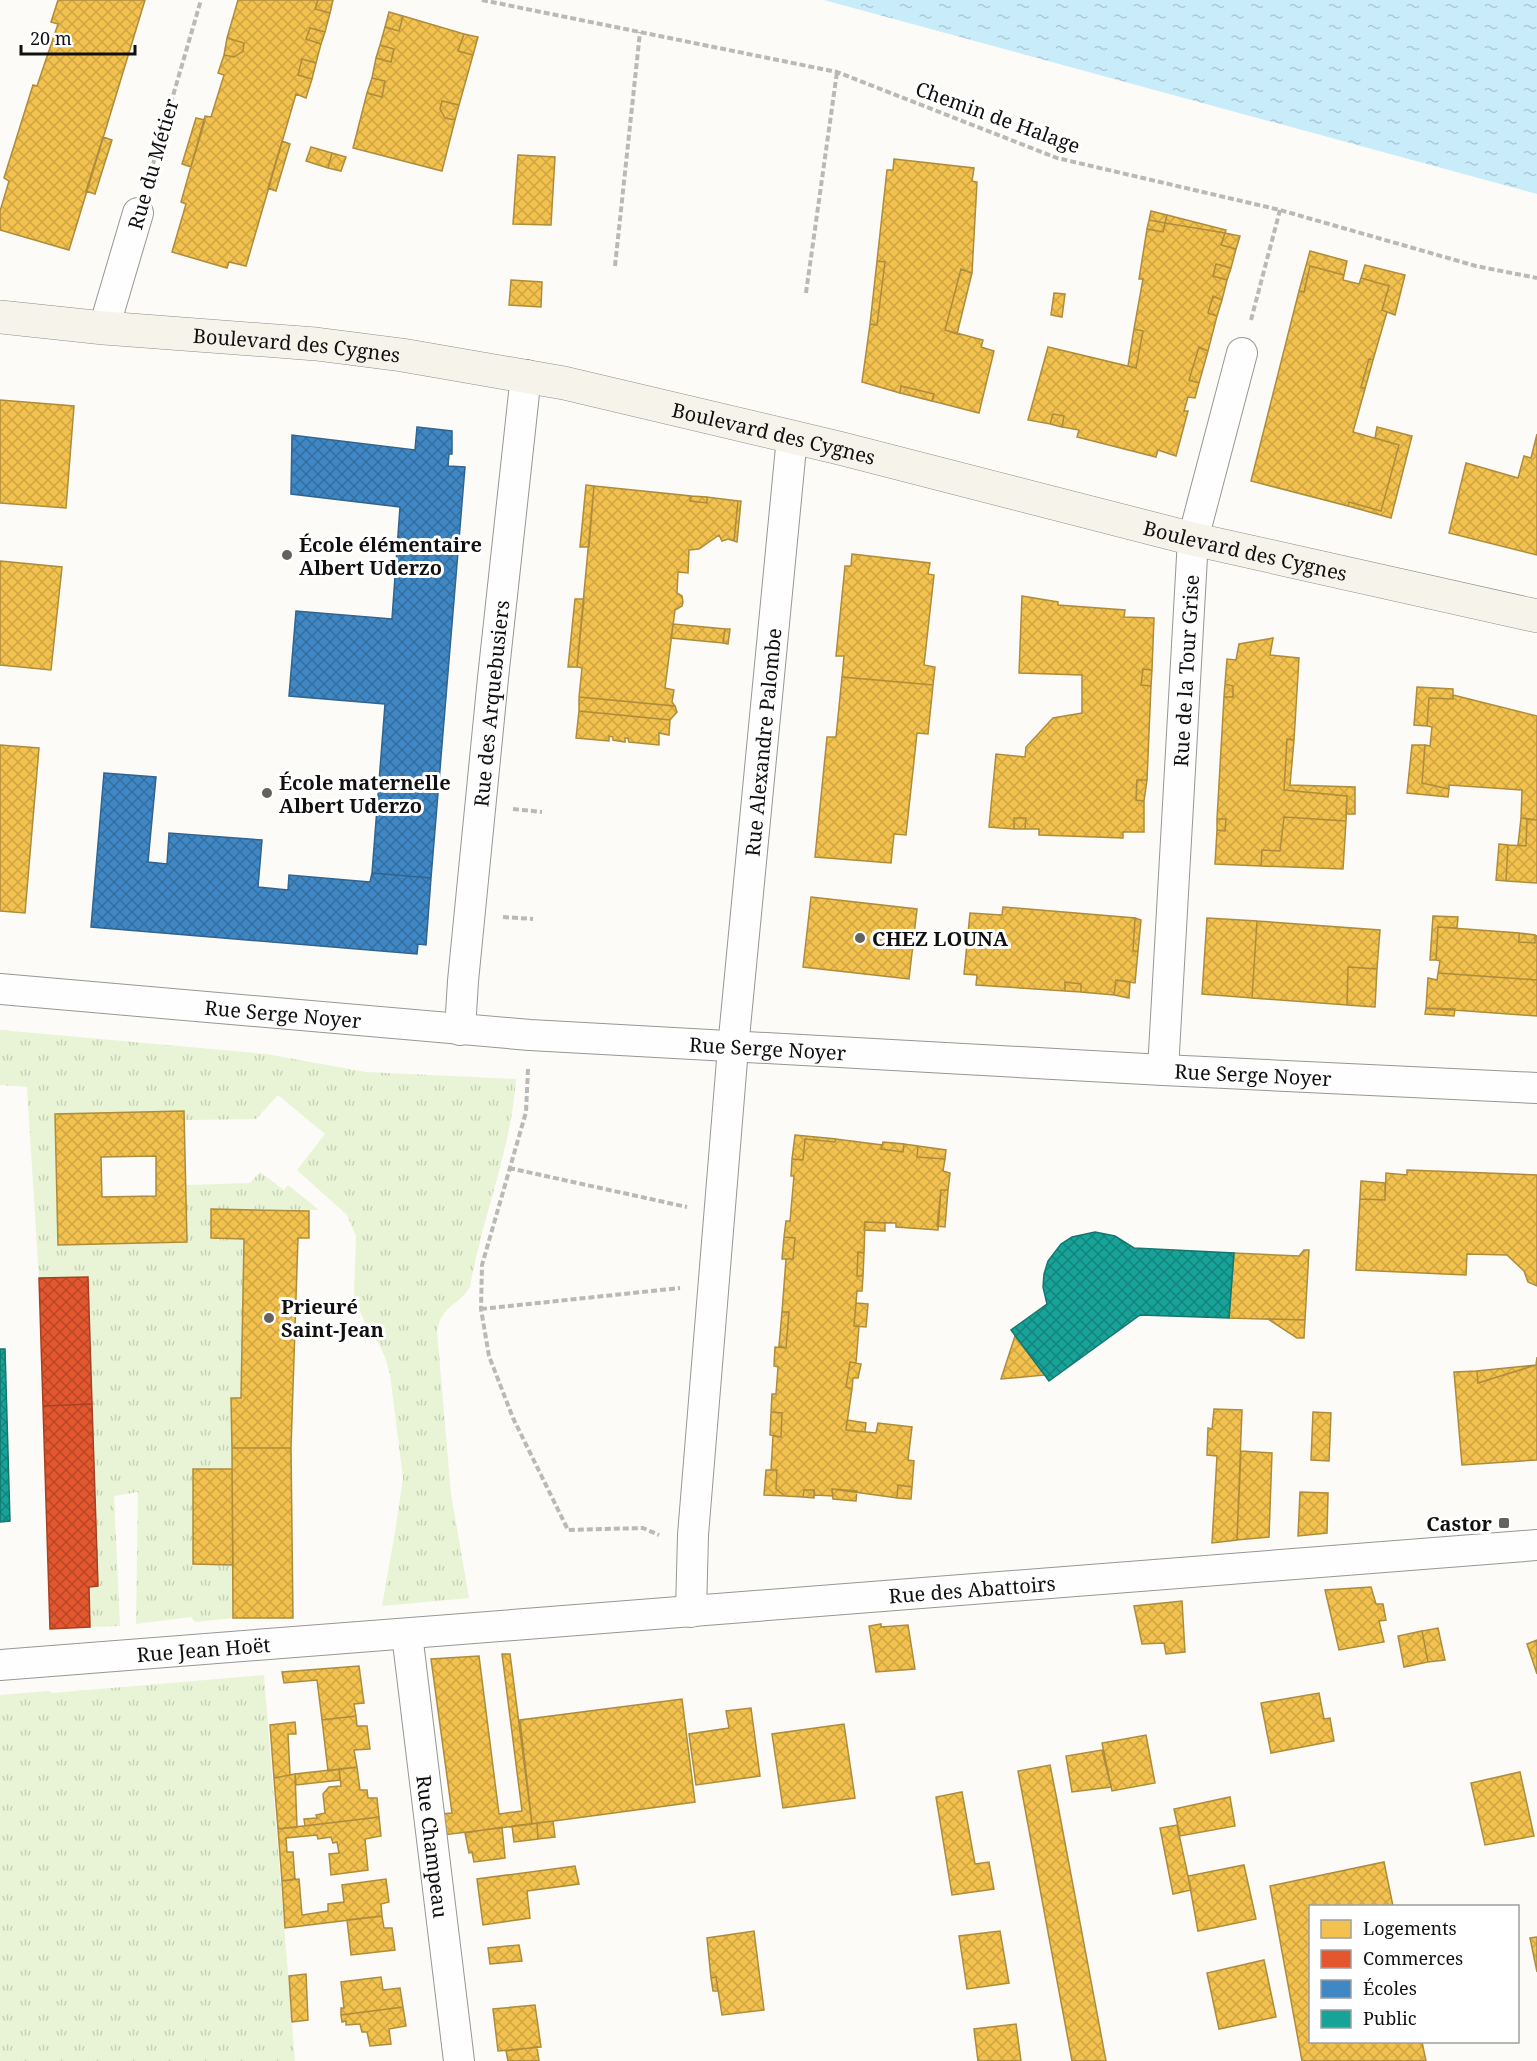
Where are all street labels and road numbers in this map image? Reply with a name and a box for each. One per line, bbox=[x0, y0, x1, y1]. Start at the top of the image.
street label: Chemin de Halage bbox=[912, 75, 1084, 159]
street label: Rue du Métier bbox=[121, 95, 185, 233]
street label: Boulevard des Cygnes bbox=[192, 321, 402, 368]
street label: Boulevard des Cygnes bbox=[669, 396, 878, 470]
street label: Boulevard des Cygnes bbox=[1141, 513, 1350, 587]
street label: Rue de la Tour Grise bbox=[1167, 574, 1204, 768]
street label: Rue des Arquebusiers bbox=[467, 599, 515, 808]
street label: Rue Alexandre Palombe bbox=[738, 627, 787, 857]
street label: Rue Serge Noyer bbox=[203, 993, 363, 1034]
street label: Rue Serge Noyer bbox=[688, 1030, 847, 1066]
street label: Rue Serge Noyer bbox=[1174, 1057, 1333, 1092]
street label: Rue des Abattoirs bbox=[888, 1569, 1056, 1609]
street label: Rue Jean Hoët bbox=[135, 1630, 271, 1668]
street label: Rue Champeau bbox=[411, 1773, 455, 1920]

